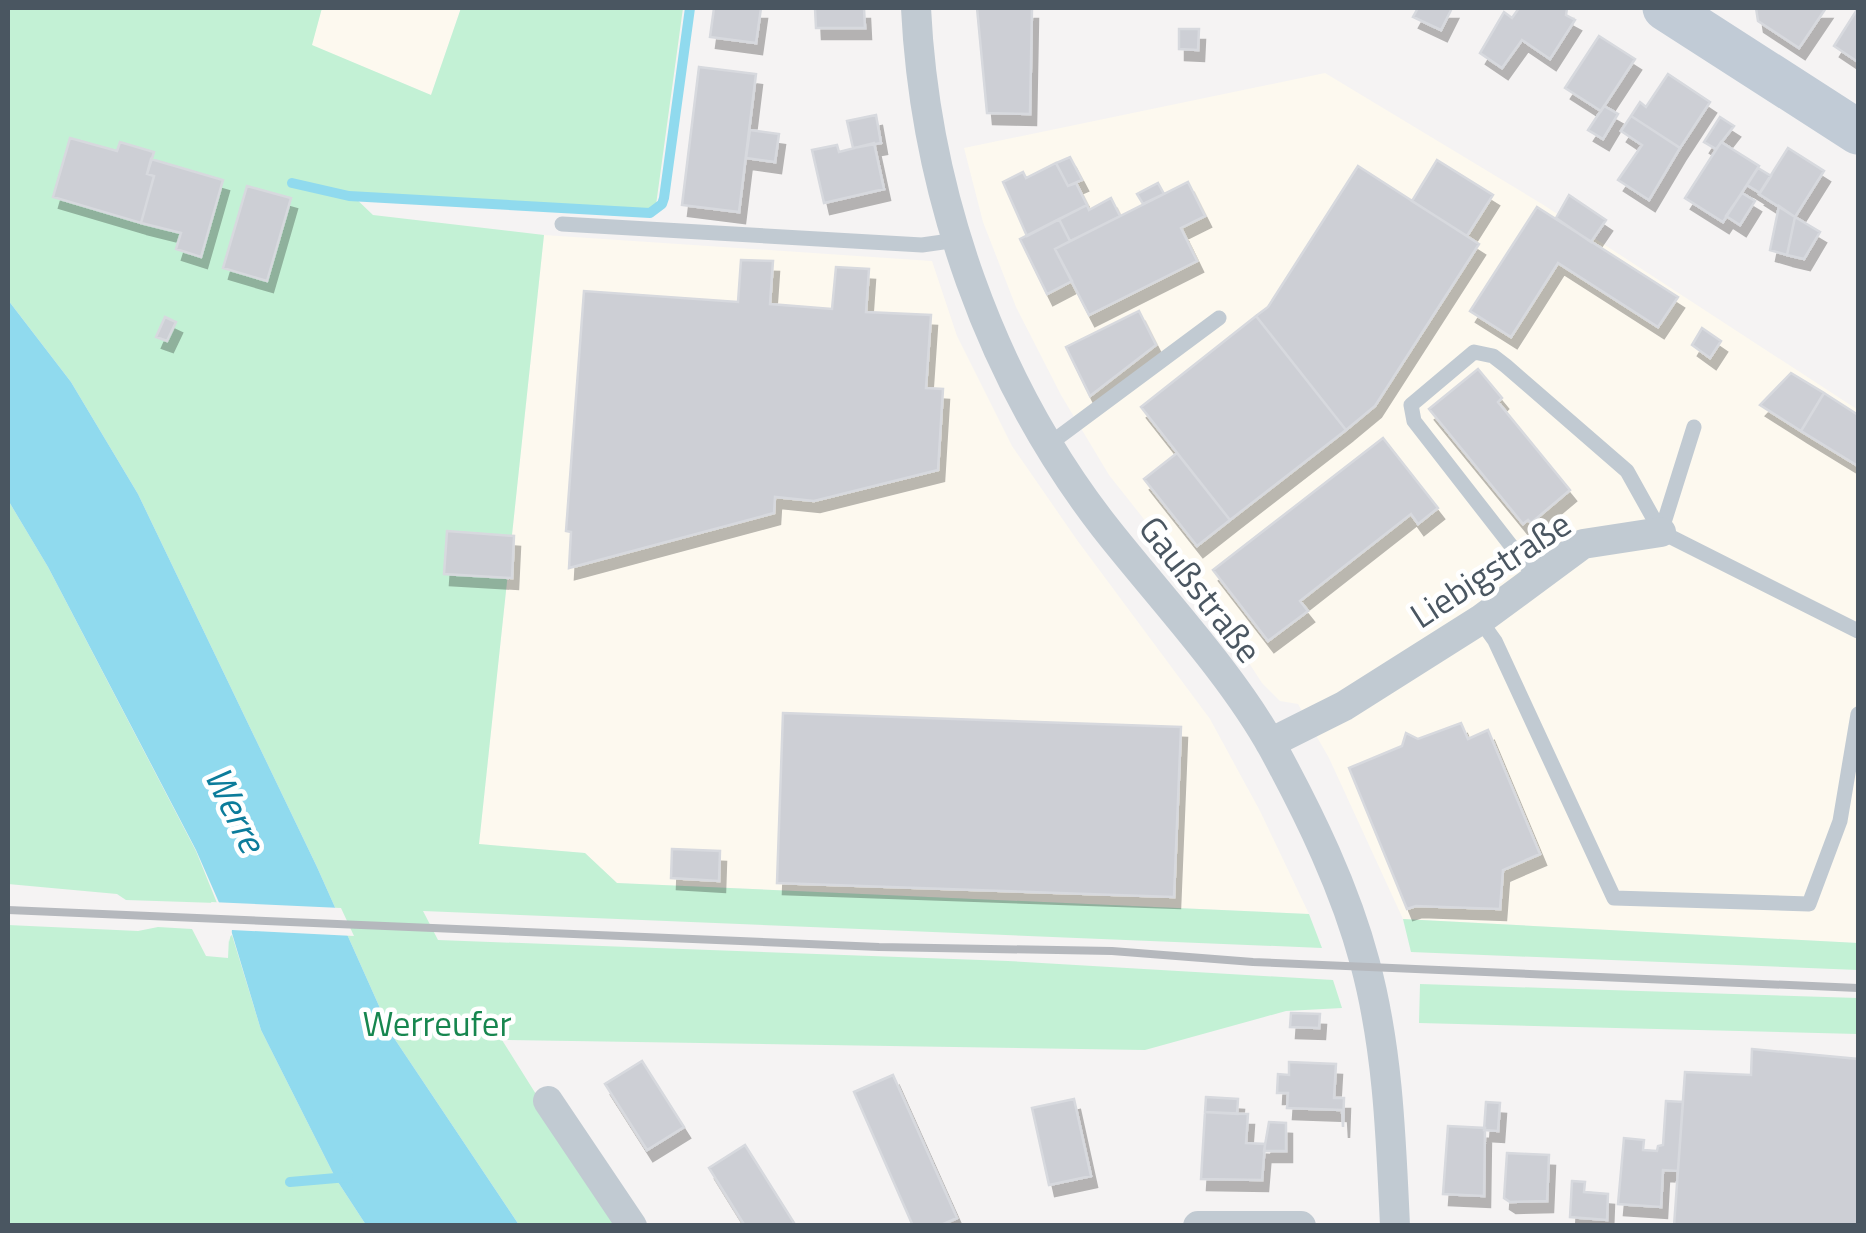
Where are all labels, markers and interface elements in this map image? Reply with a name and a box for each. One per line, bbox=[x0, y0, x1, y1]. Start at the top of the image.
street label: Liebigstraße bbox=[1399, 497, 1581, 641]
street label: Gaußstraße bbox=[1126, 504, 1276, 674]
water label: Werre bbox=[190, 756, 283, 864]
park label: Werreufer bbox=[362, 996, 512, 1050]

